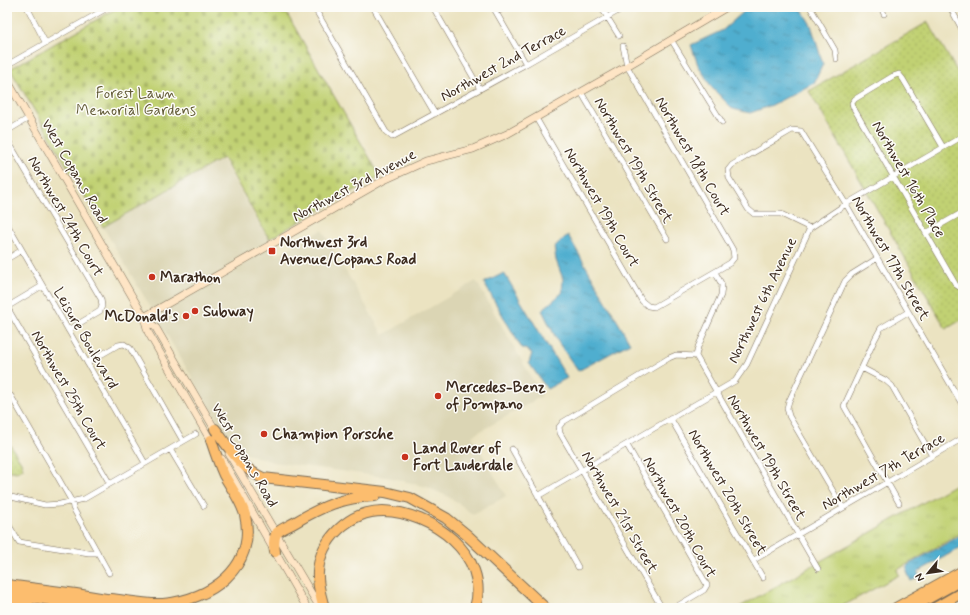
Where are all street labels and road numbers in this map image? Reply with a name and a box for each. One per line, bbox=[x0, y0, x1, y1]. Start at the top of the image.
street label: Northwest 2nd Terrace bbox=[437, 21, 570, 107]
street label: Northwest 18th Court bbox=[650, 93, 734, 220]
street label: Northwest 19th Street bbox=[589, 94, 677, 227]
street label: West Copans Road bbox=[36, 116, 112, 227]
street label: Northwest 16th Place bbox=[867, 117, 950, 242]
street label: Northwest 19th Court bbox=[559, 144, 644, 271]
street label: Northwest 3rd Avenue bbox=[289, 145, 420, 227]
street label: Northwest 24th Court bbox=[22, 153, 108, 280]
street label: Northwest 17th Street bbox=[846, 192, 934, 325]
street label: Northwest 6th Avenue bbox=[724, 234, 802, 367]
street label: Leisure Boulevard bbox=[48, 284, 122, 393]
street label: Northwest 25th Court bbox=[26, 327, 111, 454]
street label: Northwest 19th Street bbox=[722, 391, 810, 524]
street label: West Copans Road bbox=[206, 400, 282, 511]
street label: Northwest 20th Street bbox=[683, 426, 772, 559]
street label: Northwest 7th Terrace bbox=[818, 428, 949, 515]
street label: Northwest 21st Street bbox=[576, 448, 662, 577]
street label: Northwest 20th Court bbox=[637, 453, 721, 582]

